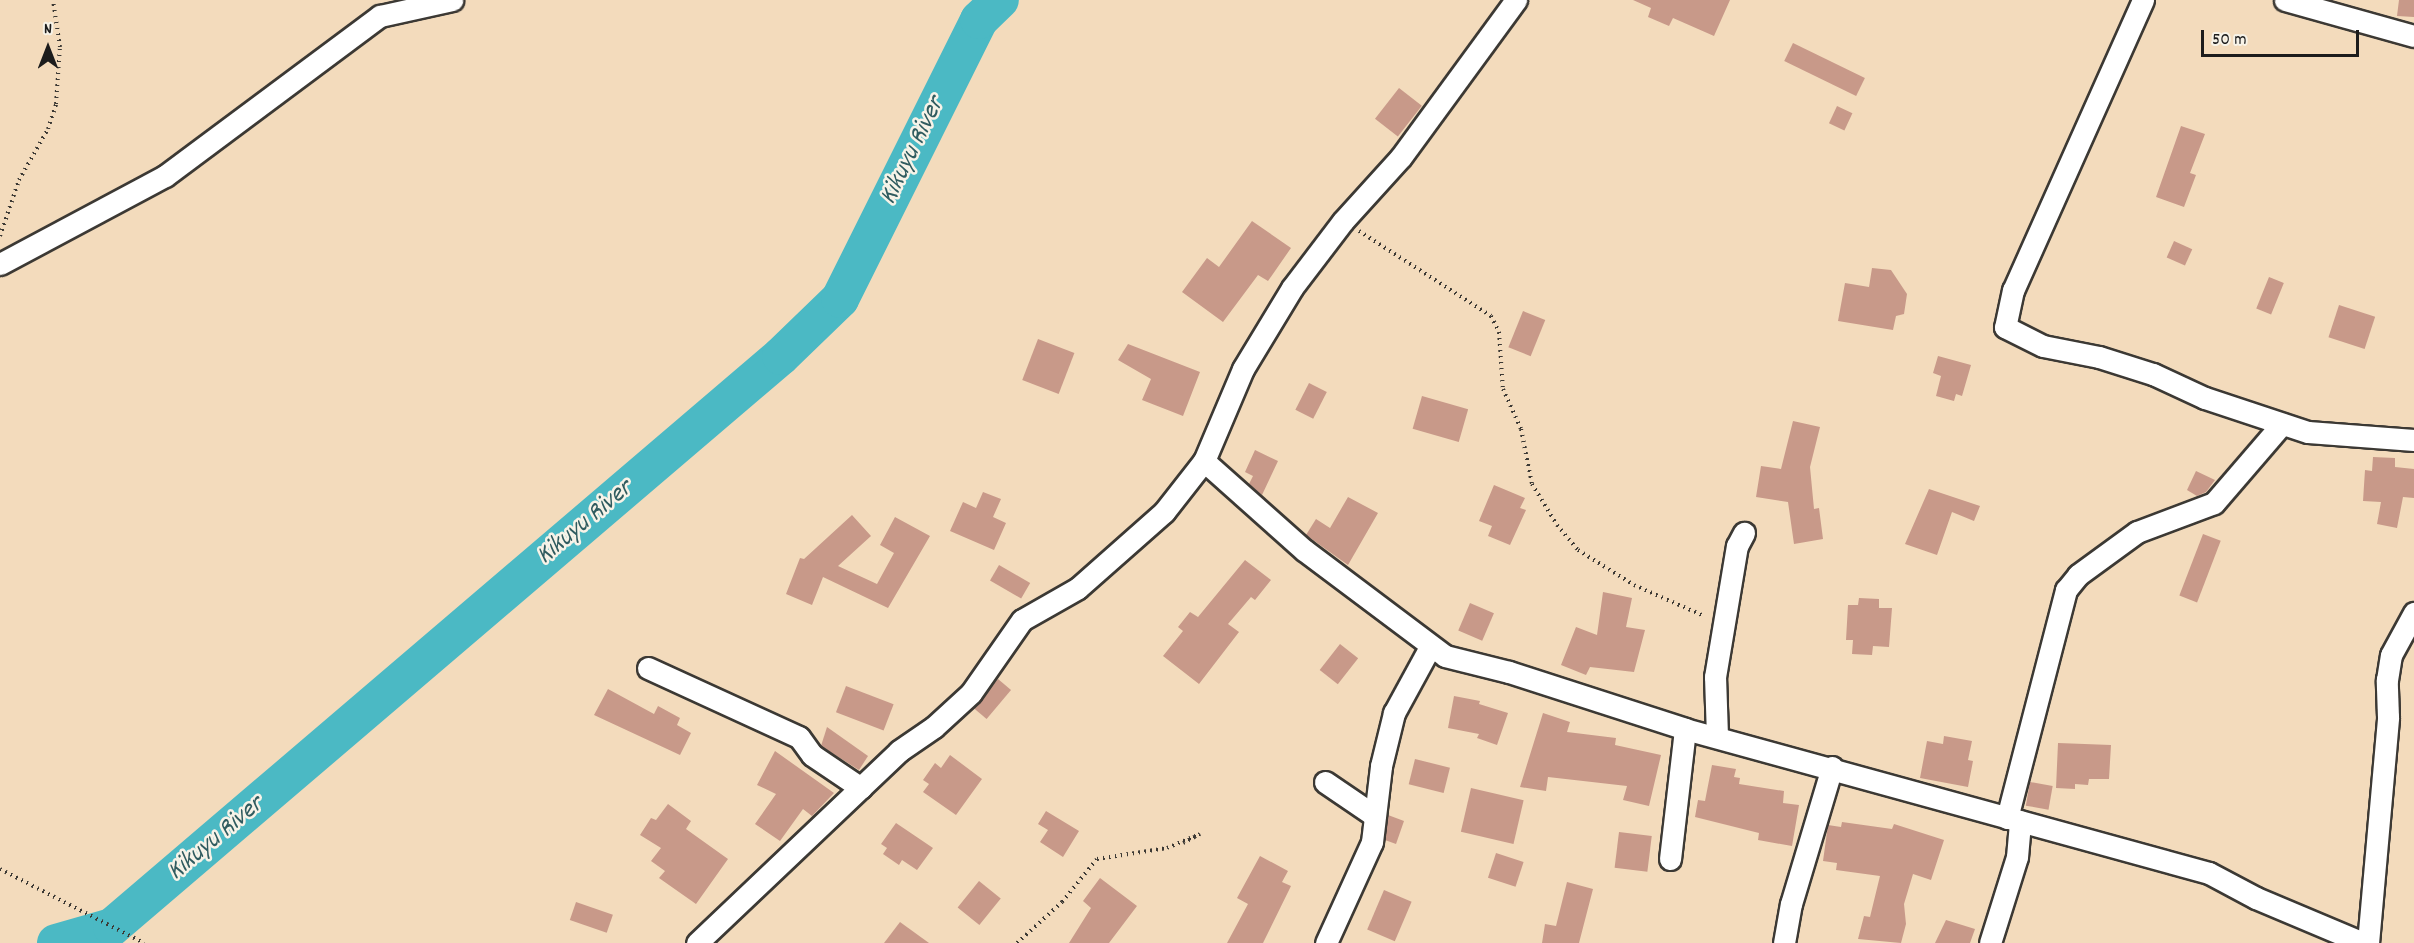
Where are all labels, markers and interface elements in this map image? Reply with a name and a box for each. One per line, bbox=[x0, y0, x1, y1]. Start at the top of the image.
north arrow bbox=[18, 18, 78, 78]
text: N bbox=[44, 18, 52, 41]
scale bar bbox=[2204, 18, 2362, 56]
text: 50 m bbox=[2212, 28, 2247, 53]
water label: Kikuyu River bbox=[874, 92, 952, 210]
water label: Kikuyu River bbox=[531, 474, 639, 572]
water label: Kikuyu River bbox=[162, 790, 270, 888]

